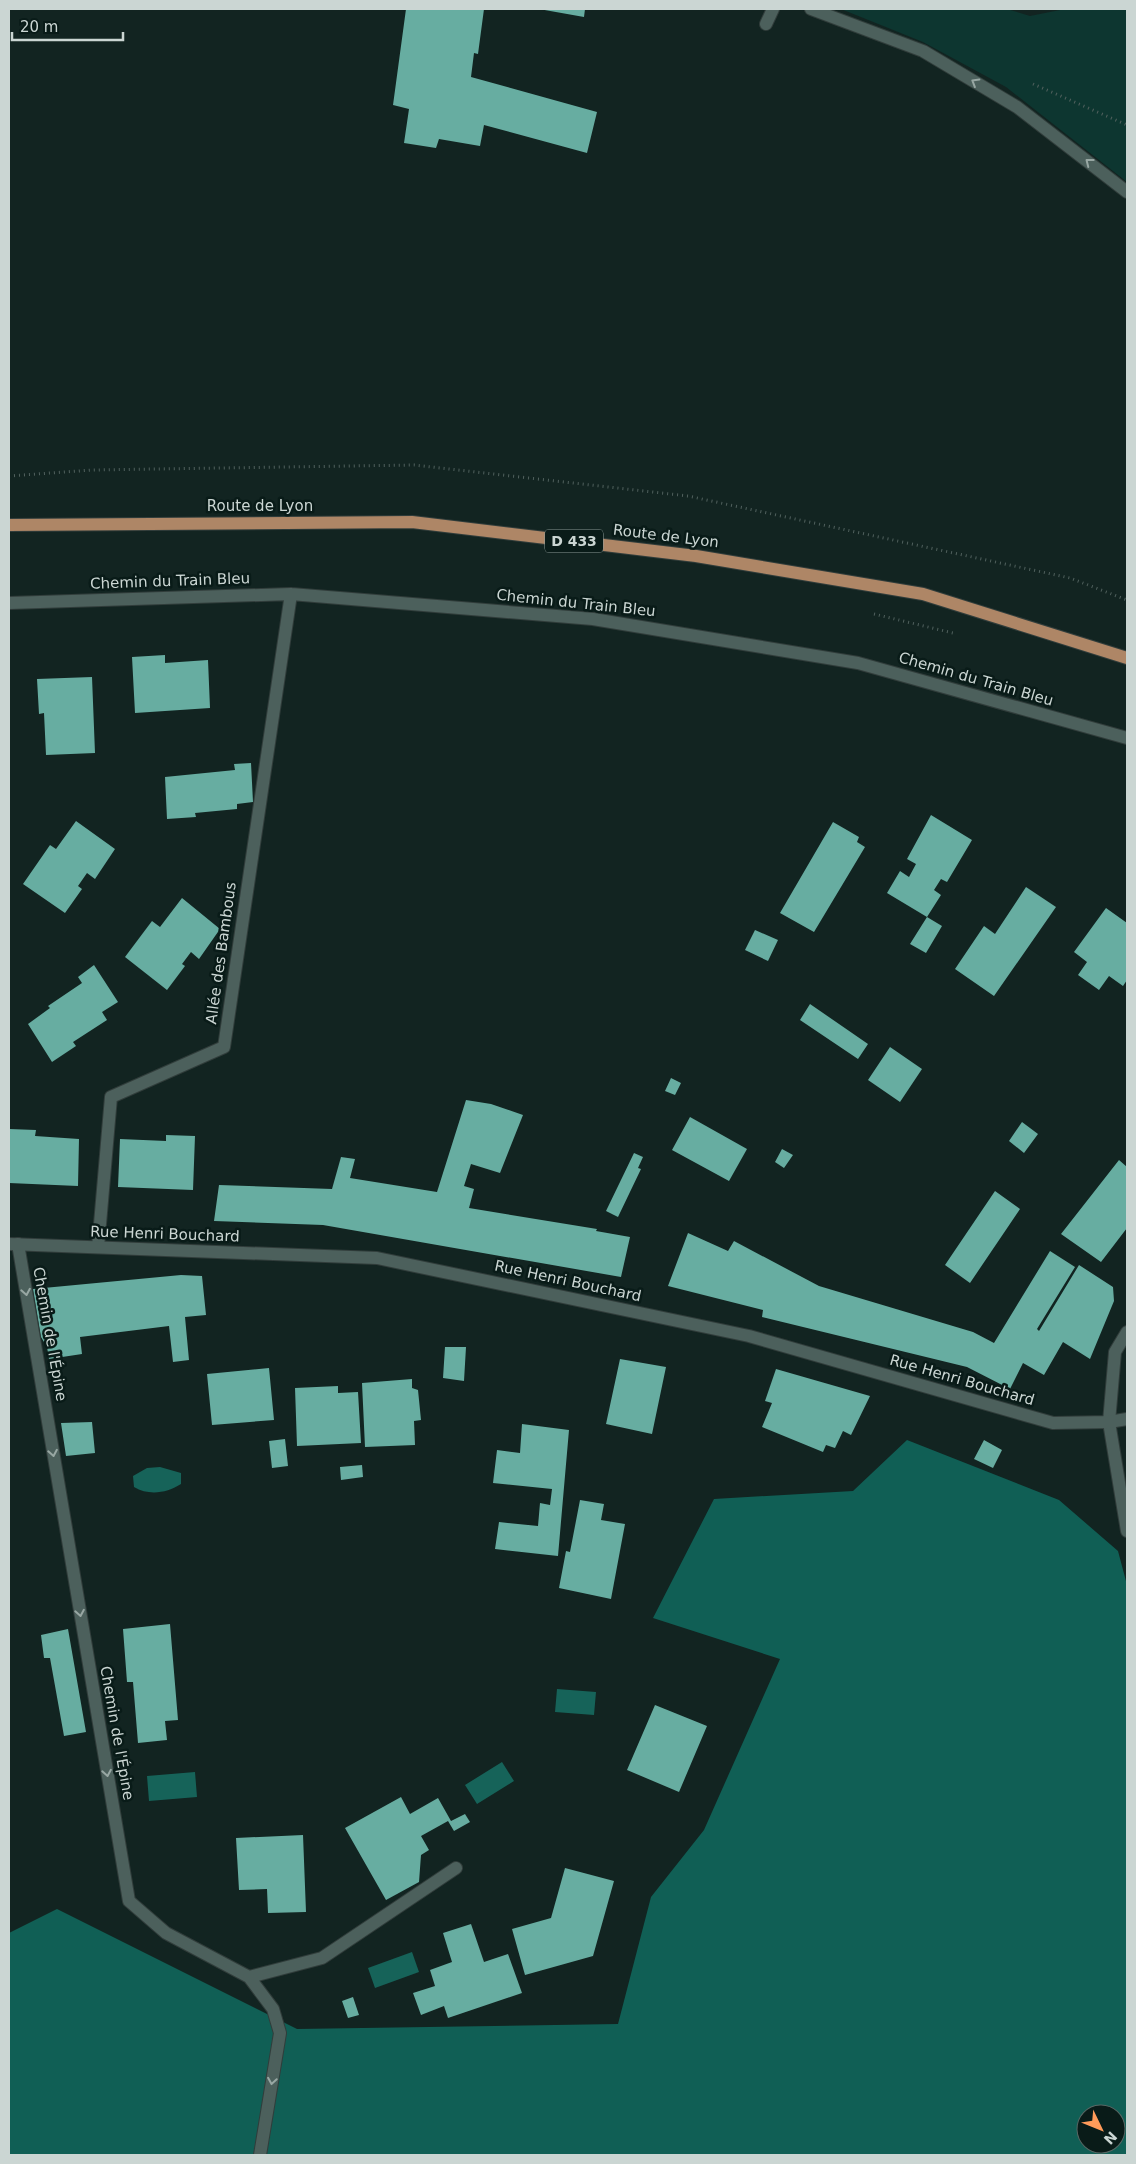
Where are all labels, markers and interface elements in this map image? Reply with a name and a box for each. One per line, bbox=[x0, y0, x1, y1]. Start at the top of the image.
scale bar bbox=[12, 10, 124, 42]
text: 20 m bbox=[20, 18, 58, 36]
one-way arrow bbox=[971, 78, 980, 88]
one-way arrow bbox=[1085, 159, 1095, 168]
street label: Route de Lyon bbox=[207, 497, 313, 515]
street label: Route de Lyon bbox=[612, 521, 720, 551]
road number: D 433 bbox=[545, 530, 603, 552]
street label: Chemin du Train Bleu bbox=[90, 569, 250, 593]
street label: Chemin du Train Bleu bbox=[495, 586, 657, 620]
street label: Chemin du Train Bleu bbox=[897, 648, 1055, 710]
street label: Allée des Bambous bbox=[202, 881, 240, 1025]
street label: Rue Henri Bouchard bbox=[90, 1222, 240, 1246]
street label: Rue Henri Bouchard bbox=[493, 1257, 643, 1305]
street label: Chemin de l'Épine bbox=[29, 1265, 72, 1403]
one-way arrow bbox=[21, 1288, 31, 1297]
street label: Rue Henri Bouchard bbox=[888, 1351, 1036, 1409]
one-way arrow bbox=[48, 1448, 58, 1457]
one-way arrow bbox=[75, 1608, 85, 1617]
street label: Chemin de l'Épine bbox=[96, 1664, 139, 1802]
one-way arrow bbox=[102, 1769, 112, 1777]
one-way arrow bbox=[267, 2078, 278, 2086]
north arrow bbox=[1076, 2104, 1126, 2154]
text: N bbox=[1101, 2128, 1120, 2148]

